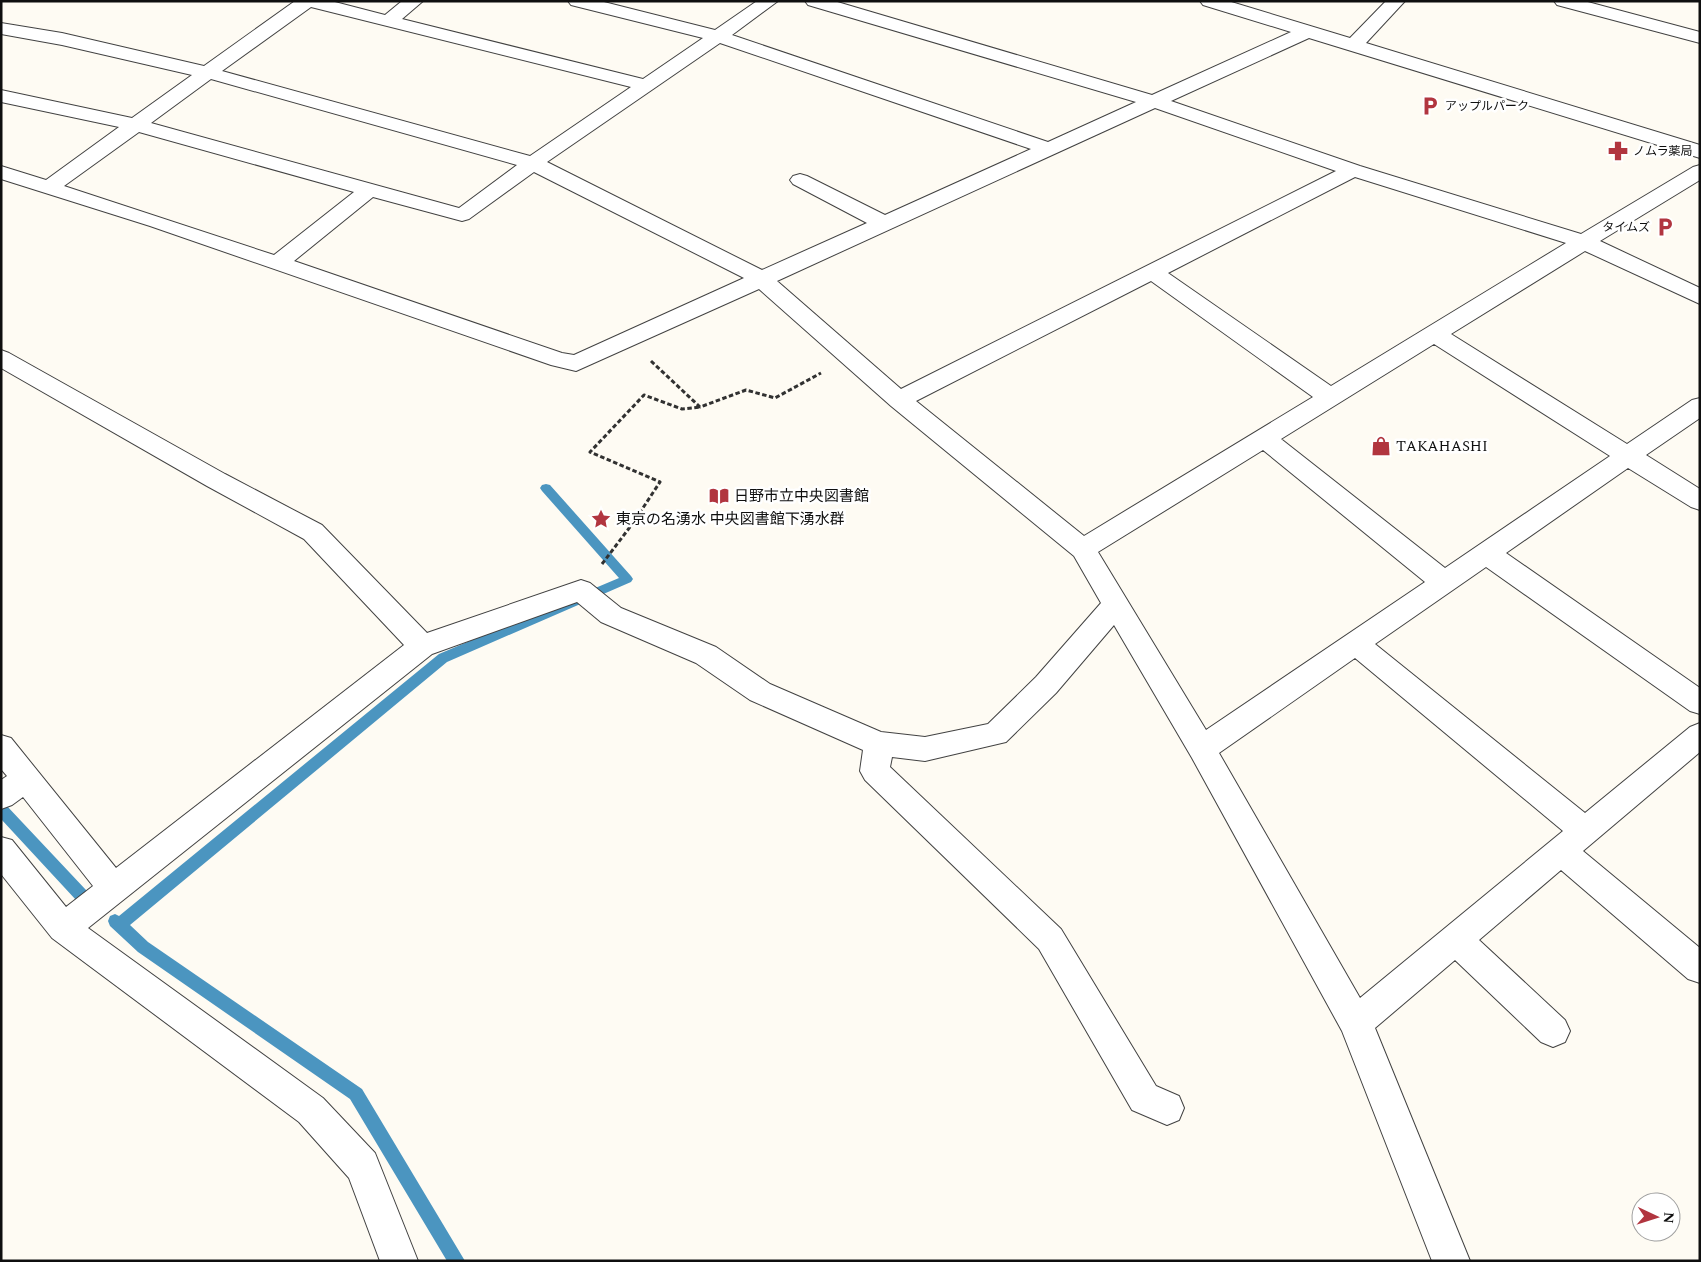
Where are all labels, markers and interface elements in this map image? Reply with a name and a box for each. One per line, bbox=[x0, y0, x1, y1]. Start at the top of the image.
parking icon: アップルパーク bbox=[1419, 95, 1441, 117]
place label: アップルパーク bbox=[1445, 97, 1529, 116]
pharmacy icon: ノムラ薬局 bbox=[1607, 140, 1629, 162]
place label: ノムラ薬局 bbox=[1633, 142, 1692, 161]
parking icon: タイムズ bbox=[1654, 216, 1676, 238]
place label: タイムズ bbox=[1602, 218, 1650, 237]
shop icon: TAKAHASHI bbox=[1370, 435, 1392, 457]
place label: TAKAHASHI bbox=[1396, 435, 1488, 458]
library icon: 日野市立中央図書館 bbox=[708, 485, 730, 507]
place label: 日野市立中央図書館 bbox=[734, 485, 869, 508]
place icon: 東京の名湧水 中央図書館下湧水群 bbox=[590, 508, 612, 530]
place label: 東京の名湧水 中央図書館下湧水群 bbox=[616, 508, 845, 531]
north arrow bbox=[1631, 1192, 1681, 1242]
text: N bbox=[1658, 1211, 1679, 1224]

